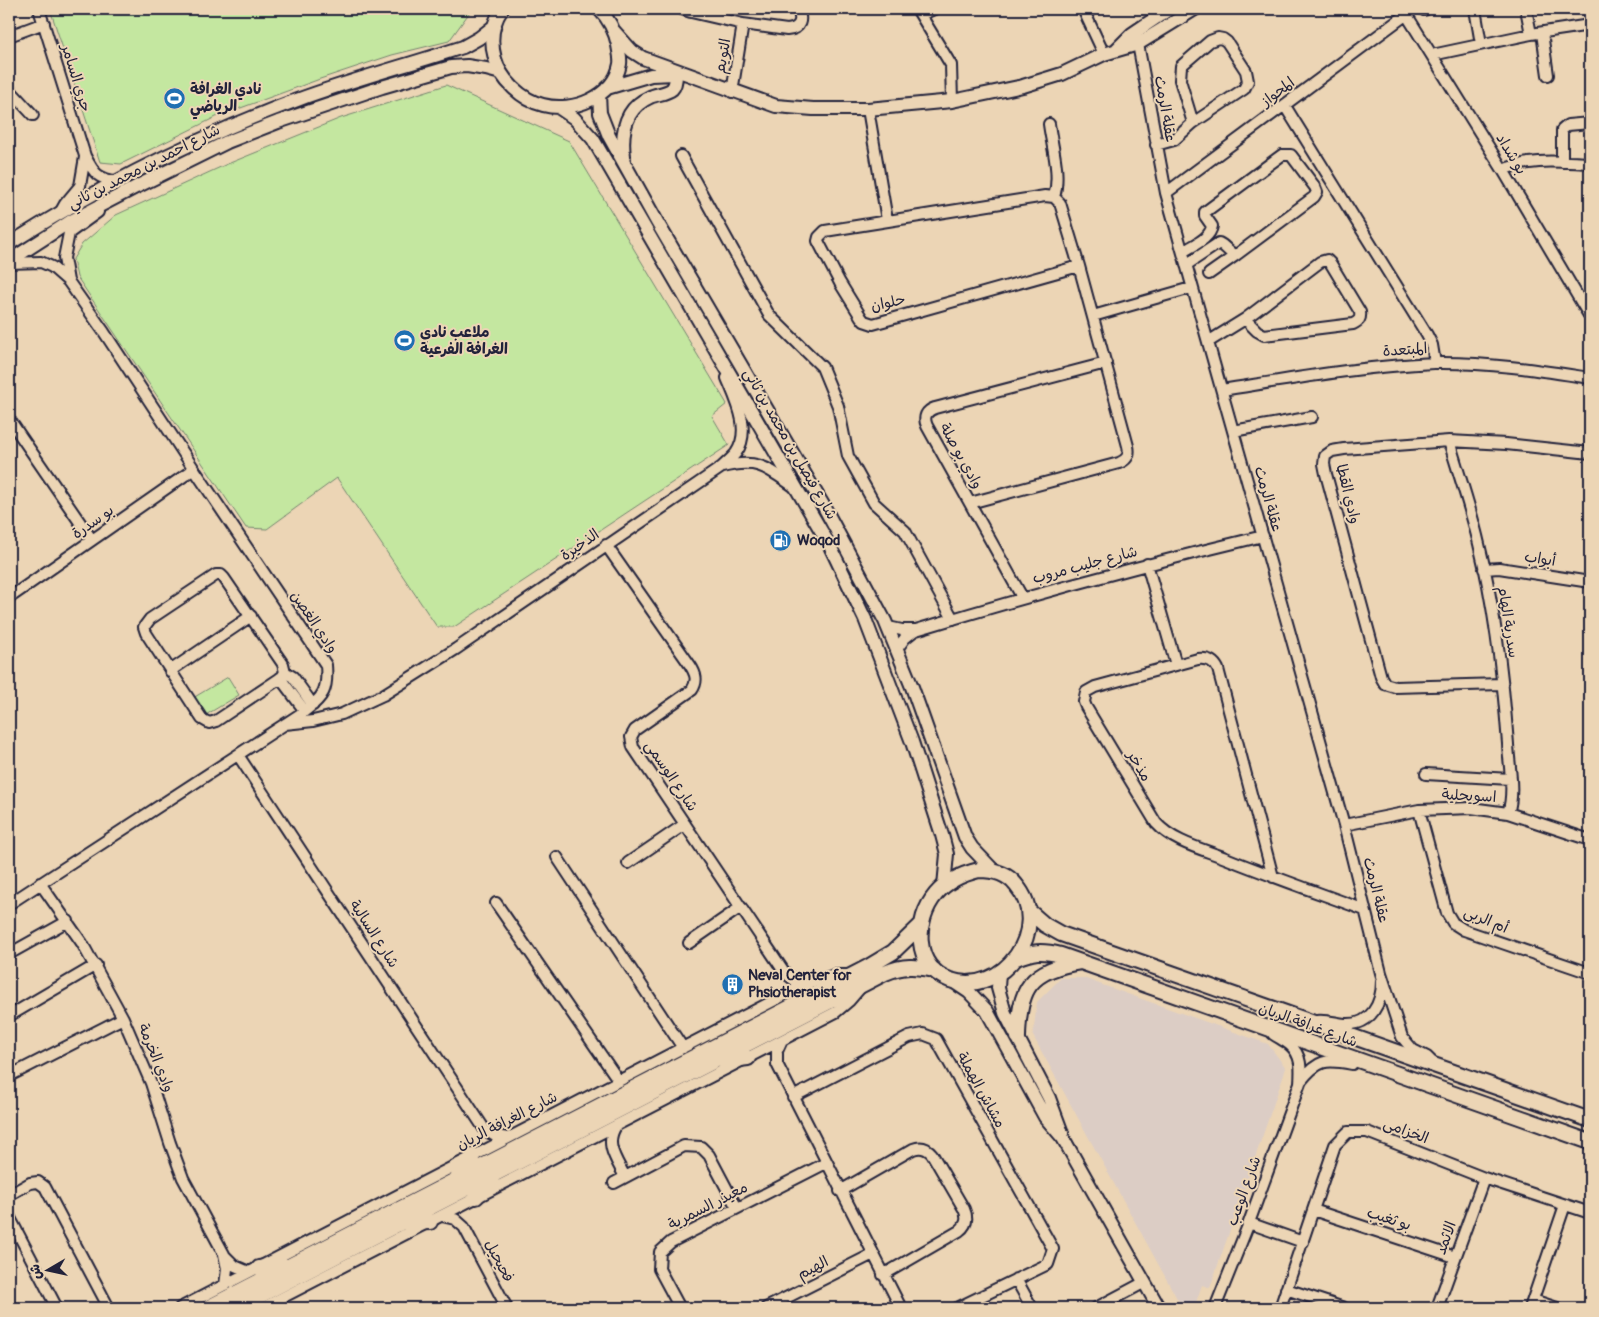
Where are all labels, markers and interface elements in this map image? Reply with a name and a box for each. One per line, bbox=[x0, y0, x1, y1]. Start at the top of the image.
street label: التويم bbox=[711, 37, 736, 75]
street label: جري السامر bbox=[55, 40, 95, 115]
street label: المحواز bbox=[1256, 73, 1299, 112]
street label: عقلة الرمث bbox=[1150, 74, 1180, 144]
place label: نادي الغرافة الرياضي bbox=[190, 80, 261, 120]
sports icon: نادي الغرافة الرياضي bbox=[162, 86, 186, 110]
street label: شارع احمد بن محمد بن ثاني bbox=[65, 120, 225, 216]
street label: بو شداد bbox=[1491, 130, 1531, 178]
street label: حلوان bbox=[869, 290, 907, 316]
place label: ملاعب نادي الغرافة الفرعية bbox=[420, 323, 508, 359]
sports icon: ملاعب نادي الغرافة الفرعية bbox=[392, 329, 416, 353]
street label: المبتعدة bbox=[1382, 339, 1428, 361]
street label: شارع فيصل بن محمد بن ثاني bbox=[736, 365, 841, 525]
street label: وادي بو صلة bbox=[934, 420, 987, 493]
street label: وادي القطا bbox=[1330, 462, 1365, 526]
street label: عقلة الرمث bbox=[1250, 464, 1286, 534]
street label: بو سدرة bbox=[68, 501, 118, 543]
street label: الذخيرة bbox=[557, 525, 603, 565]
fuel station icon: Woqod bbox=[769, 528, 793, 552]
place label: Woqod bbox=[797, 531, 840, 550]
street label: شارع جليب مروب bbox=[1030, 542, 1140, 588]
street label: أبواب bbox=[1523, 547, 1557, 571]
street label: سدرية الهام bbox=[1491, 585, 1523, 660]
street label: وادي الغصن bbox=[285, 587, 342, 657]
street label: شارع الوسمي bbox=[638, 737, 702, 817]
street label: مذخر bbox=[1121, 745, 1156, 785]
street label: اسويحلية bbox=[1441, 785, 1497, 807]
street label: عقلة الرمث bbox=[1359, 855, 1393, 925]
street label: شارع السالية bbox=[345, 897, 403, 971]
street label: أم الربى bbox=[1461, 902, 1511, 939]
place label: Neval Center for Phsiotherapist bbox=[748, 966, 852, 1002]
building icon: Neval Center for Phsiotherapist bbox=[720, 972, 744, 996]
street label: شارع غرافة الريان bbox=[1256, 998, 1360, 1052]
street label: وادي الخرمة bbox=[133, 1021, 178, 1096]
street label: مشاش الهملة bbox=[952, 1049, 1010, 1131]
street label: شارع الغرافة الريان bbox=[453, 1087, 561, 1155]
street label: الخزامى bbox=[1381, 1114, 1431, 1148]
street label: شارع الوعب bbox=[1223, 1154, 1265, 1228]
street label: معيذر السمرية bbox=[665, 1178, 751, 1234]
street label: بو ثغيب bbox=[1364, 1203, 1414, 1235]
street label: الاثمد bbox=[1431, 1219, 1461, 1257]
street label: فحيحيل bbox=[480, 1237, 518, 1285]
north arrow bbox=[22, 1244, 72, 1294]
street label: الهيم bbox=[794, 1252, 833, 1286]
text: ش bbox=[26, 1263, 45, 1281]

